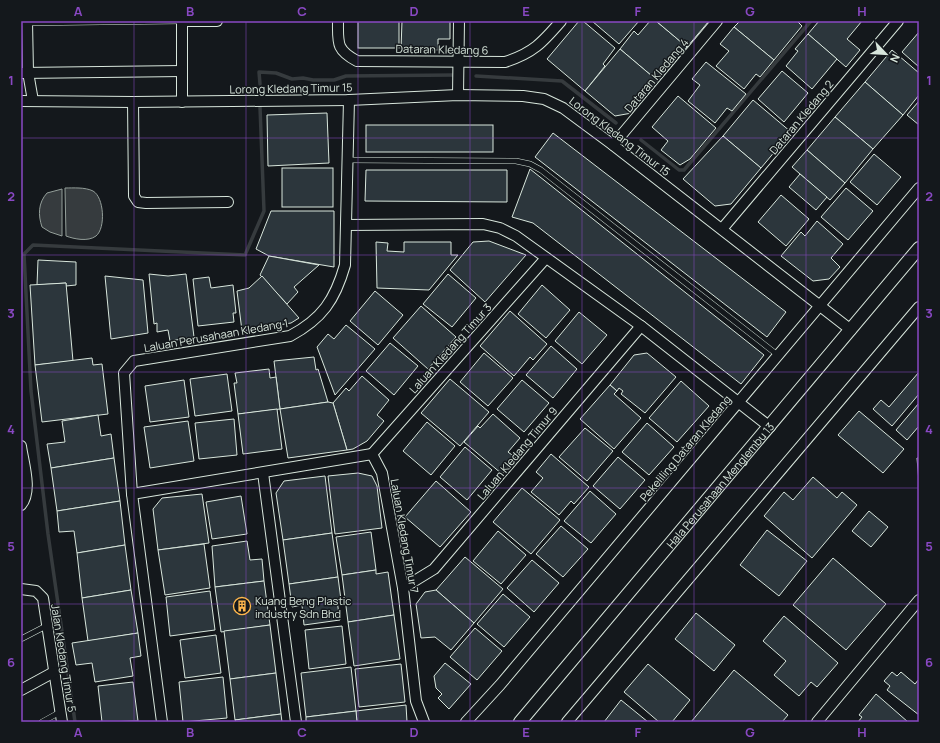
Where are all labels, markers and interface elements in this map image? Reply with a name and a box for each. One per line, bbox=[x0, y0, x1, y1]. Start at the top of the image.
text: A bbox=[74, 2, 83, 20]
text: B bbox=[186, 2, 194, 20]
text: C bbox=[297, 2, 307, 20]
text: D bbox=[409, 2, 419, 20]
text: E bbox=[522, 2, 530, 20]
text: F bbox=[635, 2, 642, 20]
text: G bbox=[745, 2, 755, 20]
text: H bbox=[857, 2, 867, 20]
north arrow bbox=[866, 34, 906, 74]
street label: Dataran Kledang 4 bbox=[621, 35, 691, 115]
street label: Dataran Kledang 6 bbox=[395, 41, 489, 57]
text: N bbox=[887, 52, 904, 65]
text: 1 bbox=[8, 71, 14, 89]
text: 1 bbox=[926, 71, 932, 89]
street label: Dataran Kledang 2 bbox=[766, 77, 836, 157]
street label: Lorong Kledang Timur 15 bbox=[229, 79, 353, 97]
street label: Lorong Kledang Timur 15 bbox=[566, 93, 674, 179]
text: 2 bbox=[7, 187, 15, 205]
text: 2 bbox=[925, 187, 933, 205]
street label: Laluan Kledang Timur 3 bbox=[406, 300, 494, 396]
text: 3 bbox=[7, 304, 15, 322]
text: 3 bbox=[925, 304, 933, 322]
street label: Laluan Perusahaan Kledang 1 bbox=[143, 315, 289, 355]
street label: Pekeliling Dataran Kledang bbox=[636, 392, 734, 504]
street label: Laluan Kledang Timur 9 bbox=[474, 403, 560, 503]
street label: Hala Perusahaan Menglembu 13 bbox=[662, 419, 777, 551]
text: 4 bbox=[7, 420, 15, 438]
text: 4 bbox=[925, 420, 933, 438]
street label: Laluan Kledang Timur 7 bbox=[388, 478, 422, 594]
text: 5 bbox=[7, 537, 15, 555]
text: 5 bbox=[925, 537, 933, 555]
place label: Kuang Beng Plastic industry Sdn Bhd bbox=[255, 593, 351, 621]
building icon: Kuang Beng Plastic industry Sdn Bhd bbox=[232, 596, 252, 616]
street label: Jalan Kledang Timur 5 bbox=[48, 603, 80, 713]
text: 6 bbox=[7, 653, 15, 671]
text: 6 bbox=[925, 653, 933, 671]
text: A bbox=[74, 723, 83, 741]
text: B bbox=[186, 723, 194, 741]
text: C bbox=[297, 723, 307, 741]
text: D bbox=[409, 723, 419, 741]
text: E bbox=[522, 723, 530, 741]
text: F bbox=[635, 723, 642, 741]
text: G bbox=[745, 723, 755, 741]
text: H bbox=[857, 723, 867, 741]

